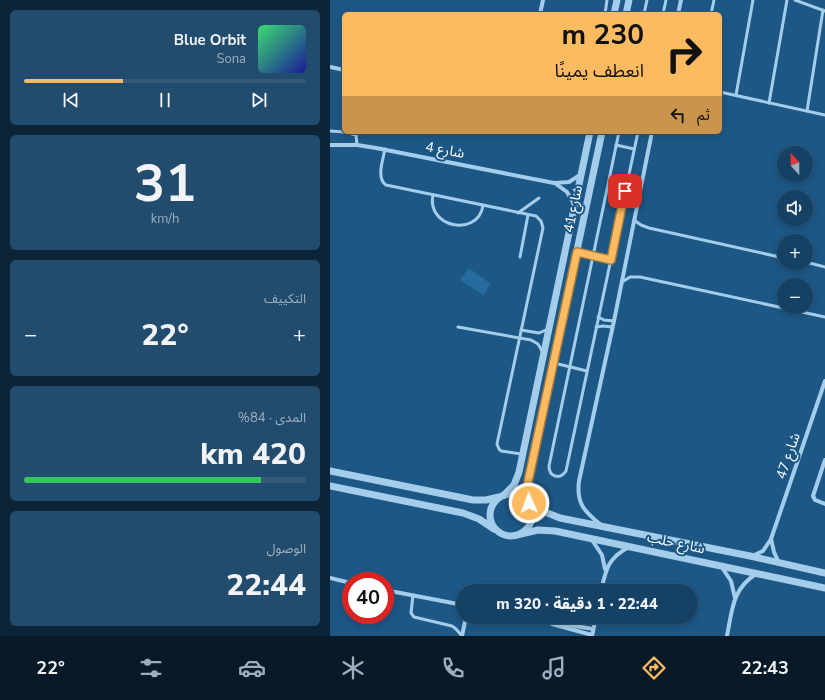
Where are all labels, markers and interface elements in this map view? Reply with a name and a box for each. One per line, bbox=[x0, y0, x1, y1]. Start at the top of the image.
text: 230 m bbox=[561, 16, 644, 54]
icon: right bbox=[658, 28, 710, 80]
text: Blue Orbit bbox=[174, 30, 246, 50]
text: Sona bbox=[217, 50, 246, 68]
text: انعطف يمينًا bbox=[554, 59, 644, 83]
icon: previous bbox=[60, 89, 82, 111]
icon: pause bbox=[154, 89, 176, 111]
icon: next bbox=[248, 89, 270, 111]
icon: left bbox=[667, 104, 689, 126]
text: ثم bbox=[697, 105, 710, 125]
street label: شارع 4 bbox=[424, 137, 466, 164]
north arrow bbox=[777, 146, 813, 182]
map controls bbox=[777, 146, 813, 314]
text: 31 bbox=[134, 148, 196, 219]
pin bbox=[608, 174, 642, 208]
icon: arrive bbox=[614, 180, 636, 202]
street label: شارع 41 bbox=[559, 184, 588, 235]
button: sound bbox=[777, 190, 813, 226]
text: km/h bbox=[151, 210, 179, 228]
button: + bbox=[777, 234, 813, 270]
button: − bbox=[777, 278, 813, 314]
text: التكييف bbox=[264, 290, 306, 308]
text: 22° bbox=[141, 315, 189, 356]
text: − bbox=[24, 320, 37, 350]
text: + bbox=[293, 320, 306, 350]
text: المدى · 84% bbox=[238, 409, 306, 427]
street label: شارع 47 bbox=[771, 430, 806, 482]
text: 420 km bbox=[200, 434, 306, 475]
position arrow bbox=[508, 482, 550, 524]
street label: شارع حلب bbox=[645, 528, 707, 559]
text: الوصول bbox=[266, 540, 306, 558]
text: 22:44 bbox=[226, 565, 306, 606]
speed limit sign: 40 bbox=[342, 572, 394, 624]
text: 22:44 · 1 دقيقة · 320 m bbox=[496, 594, 658, 614]
icon: filters bbox=[137, 654, 165, 682]
icon: car bbox=[238, 654, 266, 682]
icon: climate bbox=[339, 654, 367, 682]
icon: phone bbox=[439, 654, 467, 682]
icon: music bbox=[540, 654, 568, 682]
icon: directions bbox=[640, 654, 668, 682]
text: 22° bbox=[36, 656, 65, 680]
text: 22:43 bbox=[741, 656, 789, 680]

